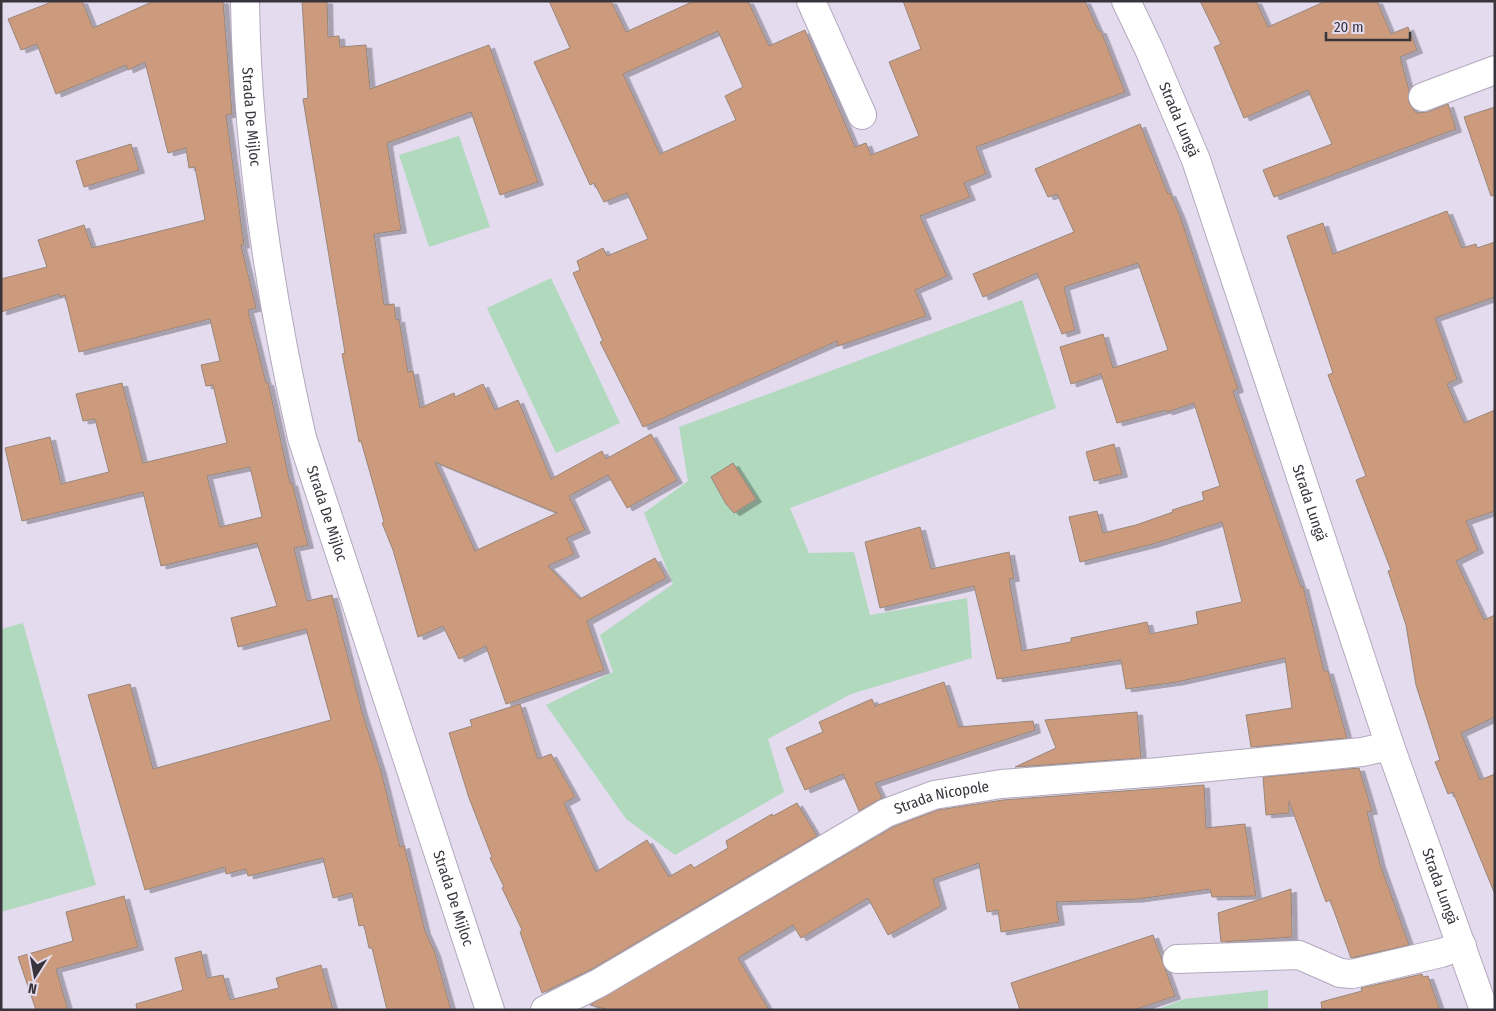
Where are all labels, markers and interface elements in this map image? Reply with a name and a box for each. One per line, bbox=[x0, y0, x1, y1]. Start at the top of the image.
scale bar bbox=[1326, 10, 1410, 42]
text: 20 m bbox=[1334, 18, 1364, 36]
street label: Strada De Mijloc bbox=[238, 67, 265, 168]
street label: Strada Lungă bbox=[1155, 79, 1203, 160]
street label: Strada Lungă bbox=[1288, 462, 1331, 544]
street label: Strada De Mijloc bbox=[303, 463, 351, 564]
street label: Strada Nicopole bbox=[892, 777, 990, 818]
street label: Strada Lungă bbox=[1418, 846, 1462, 927]
street label: Strada De Mijloc bbox=[429, 848, 478, 949]
north arrow bbox=[10, 951, 60, 1001]
text: N bbox=[27, 979, 38, 997]

